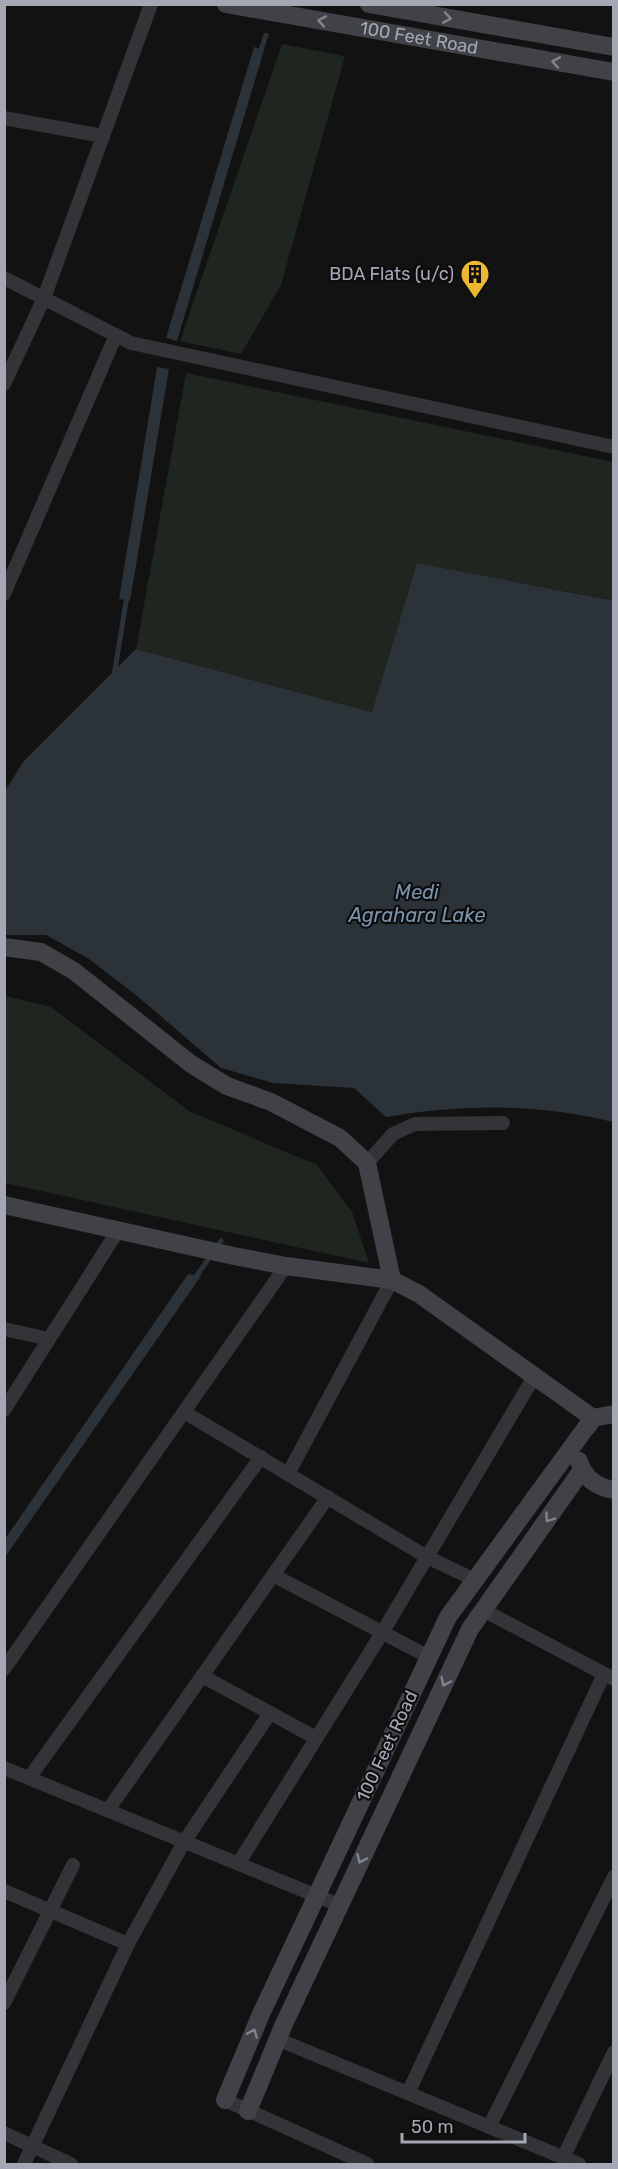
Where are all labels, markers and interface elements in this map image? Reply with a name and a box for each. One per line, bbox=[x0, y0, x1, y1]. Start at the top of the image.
one-way arrow bbox=[442, 11, 452, 24]
one-way arrow bbox=[318, 15, 328, 28]
street label: 100 Feet Road bbox=[358, 17, 480, 59]
one-way arrow bbox=[551, 56, 561, 69]
building icon: BDA Flats (u/c) bbox=[459, 258, 491, 300]
place label: BDA Flats (u/c) bbox=[329, 263, 454, 285]
water label: Medi Agrahara Lake bbox=[348, 880, 485, 927]
one-way arrow bbox=[545, 1511, 556, 1522]
one-way arrow bbox=[440, 1676, 452, 1687]
street label: 100 Feet Road bbox=[352, 1687, 422, 1805]
one-way arrow bbox=[357, 1852, 369, 1863]
one-way arrow bbox=[246, 2028, 258, 2039]
scale bar bbox=[402, 2106, 525, 2144]
text: 50 m bbox=[411, 2116, 454, 2138]

